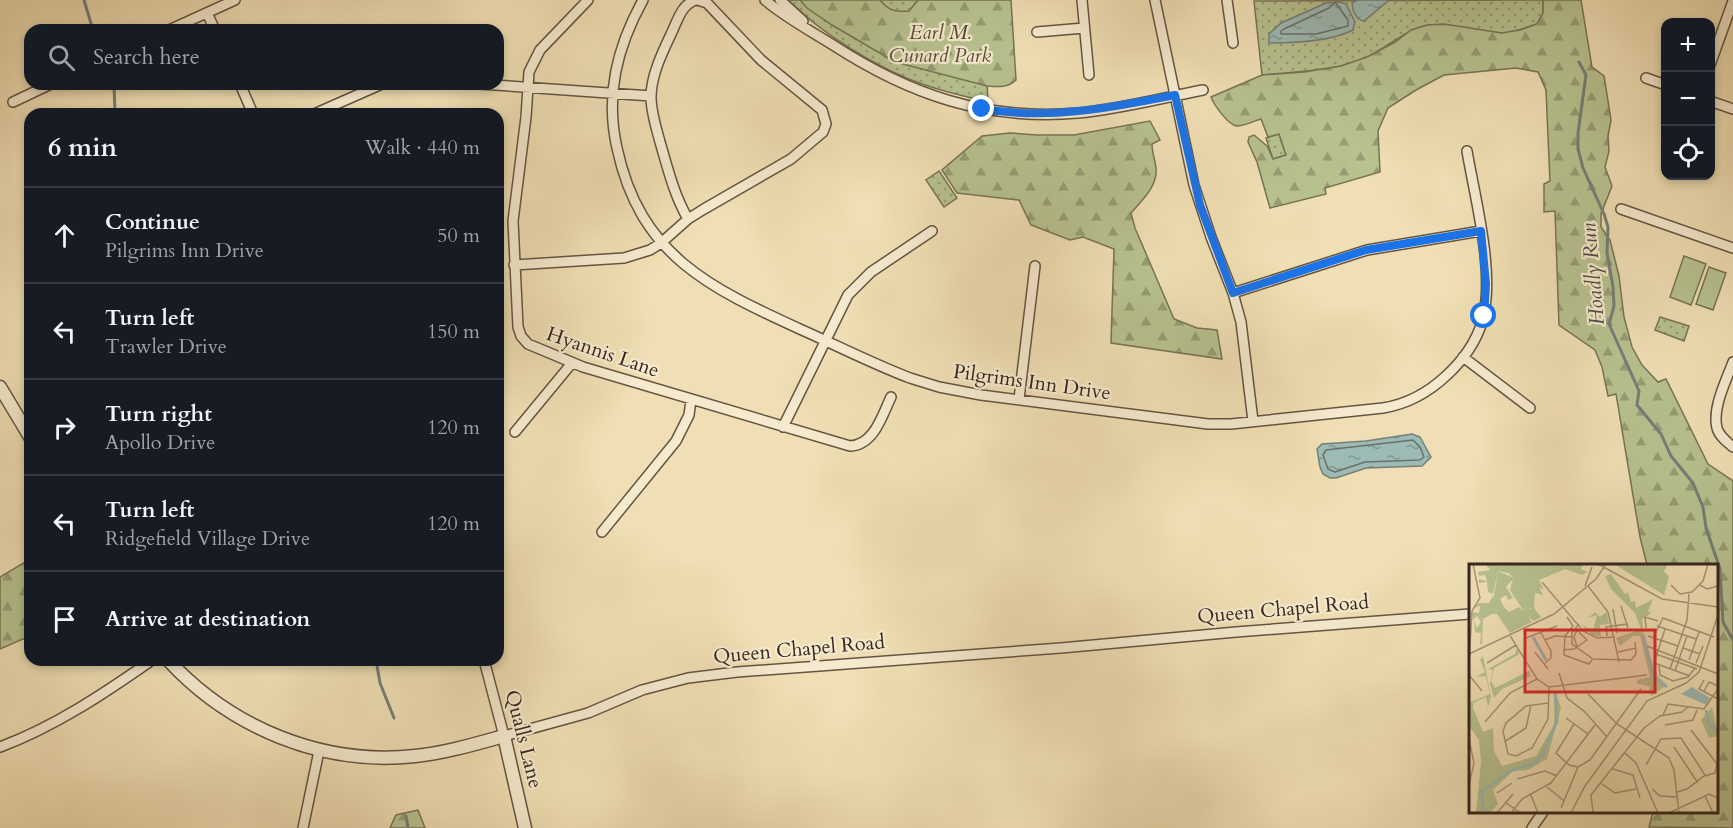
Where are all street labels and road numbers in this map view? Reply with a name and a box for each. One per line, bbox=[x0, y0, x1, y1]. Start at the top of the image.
street label: Hyannis Lane bbox=[543, 320, 663, 384]
street label: Pilgrims Inn Drive bbox=[951, 358, 1113, 406]
street label: Queen Chapel Road bbox=[1196, 588, 1370, 630]
street label: Queen Chapel Road bbox=[712, 628, 886, 670]
street label: Qualls Lane bbox=[499, 687, 549, 791]

